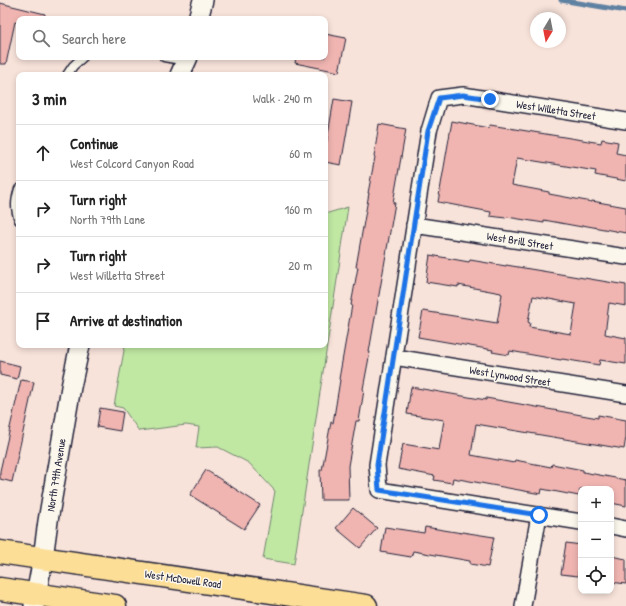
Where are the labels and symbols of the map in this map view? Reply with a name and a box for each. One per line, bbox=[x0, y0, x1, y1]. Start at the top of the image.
north arrow bbox=[530, 12, 566, 48]
route end bbox=[481, 90, 499, 108]
street label: West Willetta Street bbox=[515, 97, 597, 123]
street label: West Brill Street bbox=[486, 229, 554, 253]
street label: West Lynwood Street bbox=[469, 363, 552, 389]
street label: North 79th Avenue bbox=[43, 437, 69, 513]
route start bbox=[530, 506, 548, 524]
street label: West McDowell Road bbox=[144, 567, 223, 591]

